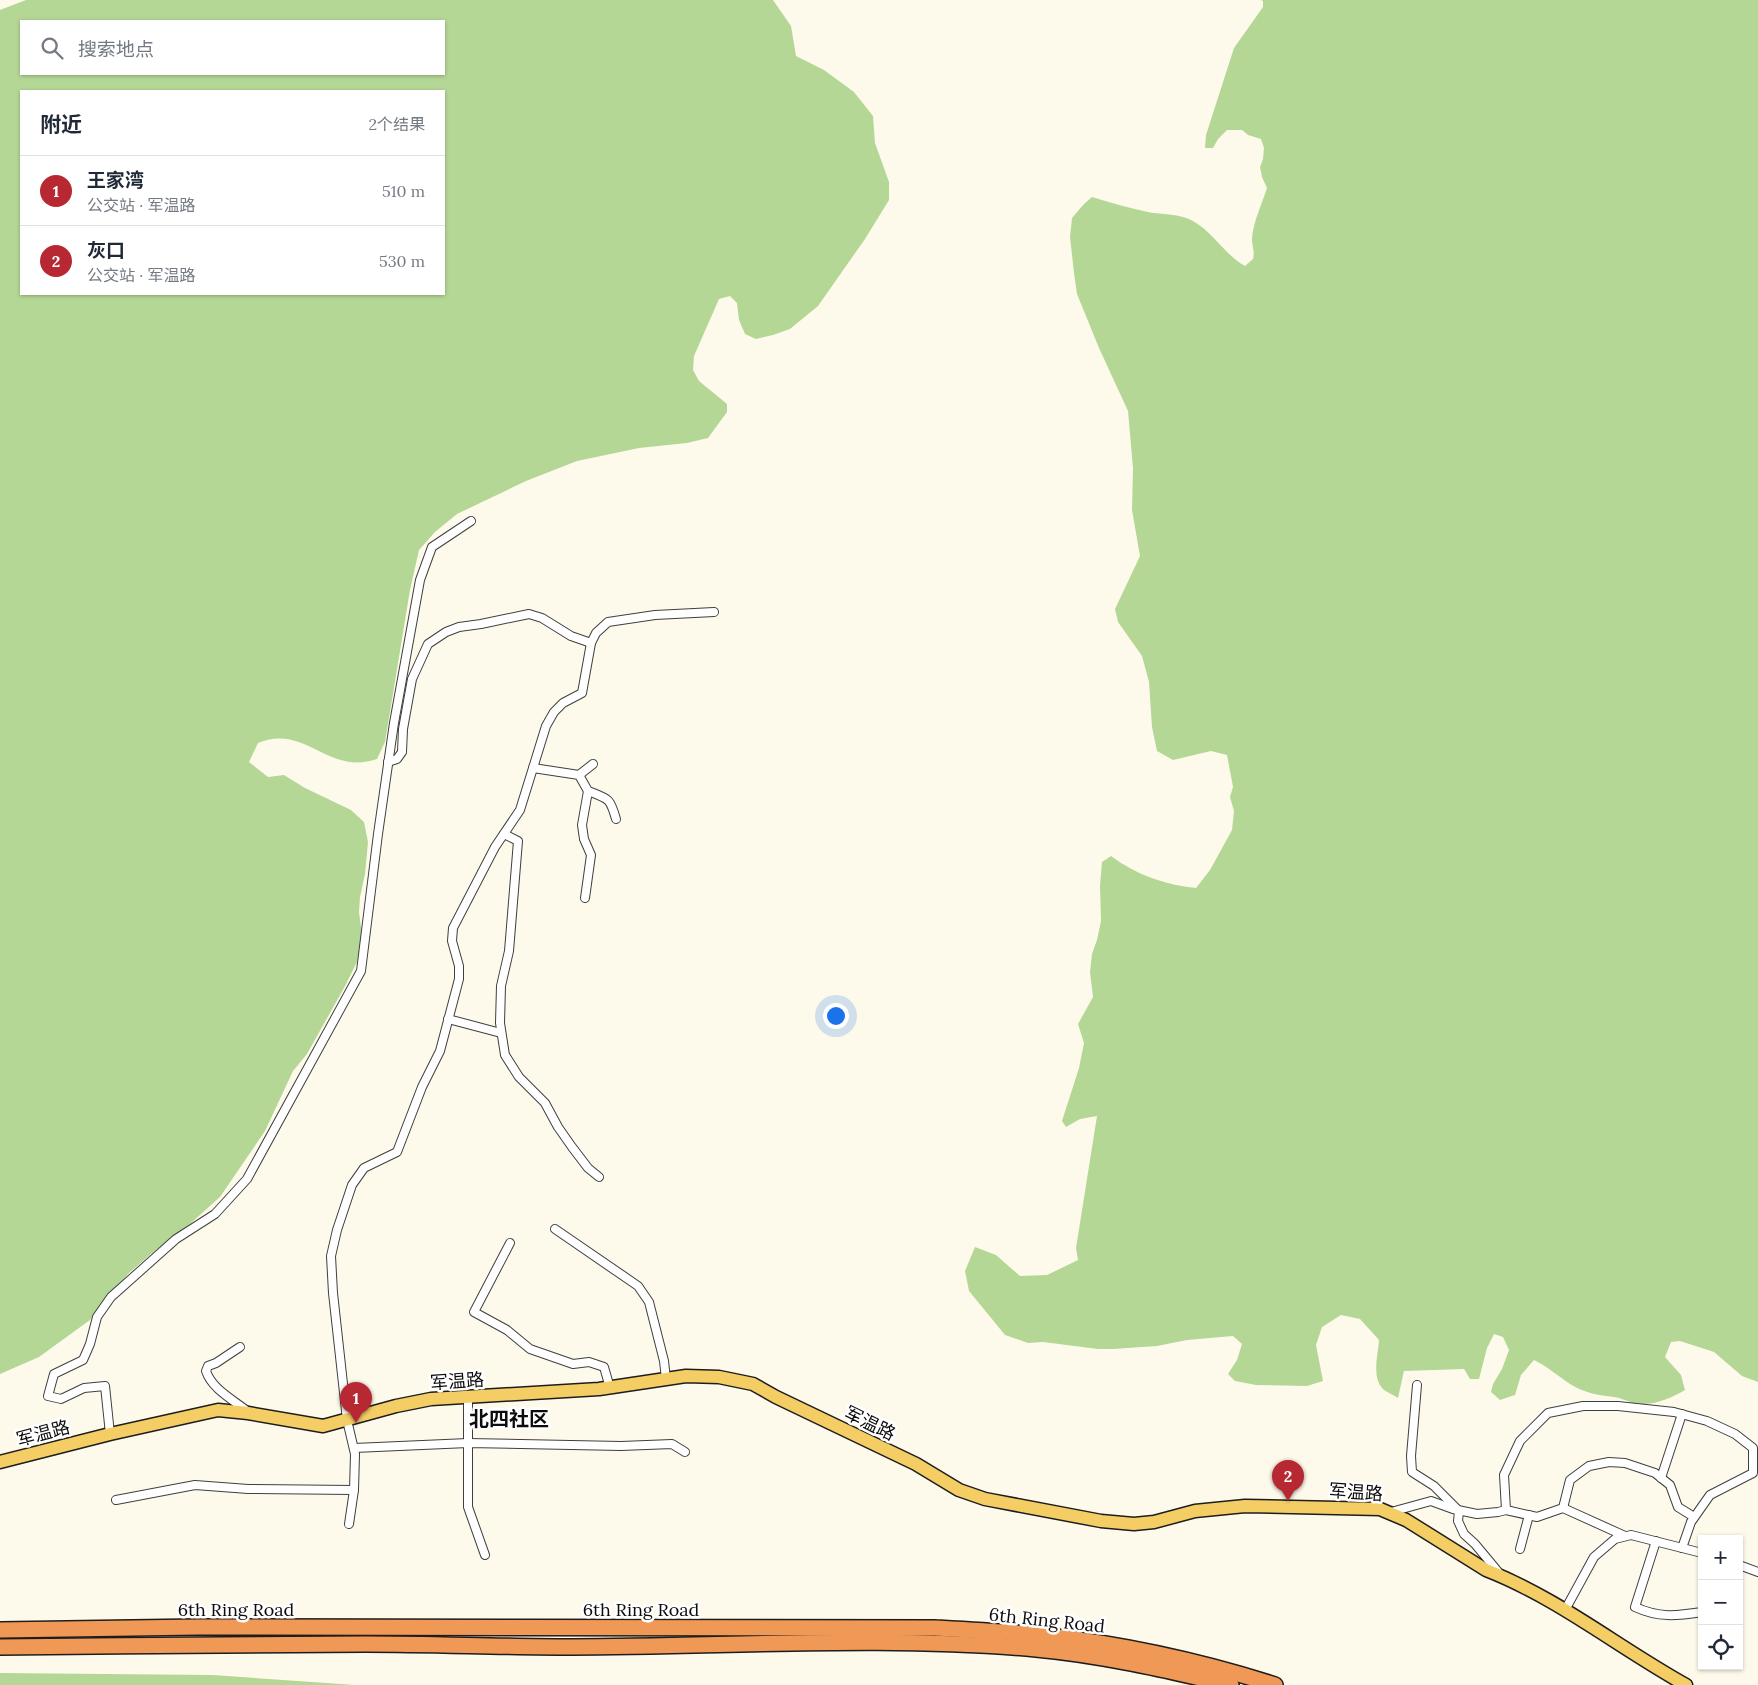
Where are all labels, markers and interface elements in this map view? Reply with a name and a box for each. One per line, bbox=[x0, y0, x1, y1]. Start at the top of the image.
search box bbox=[20, 20, 445, 75]
icon: search bbox=[38, 34, 66, 62]
text: 搜索地点 bbox=[78, 37, 154, 61]
text: 附近 bbox=[40, 111, 82, 138]
text: 2个结果 bbox=[368, 114, 425, 134]
text: 王家湾 bbox=[87, 168, 144, 192]
text: 1 bbox=[53, 181, 59, 201]
text: 510 m bbox=[382, 181, 425, 201]
text: 公交站 · 军温路 bbox=[87, 195, 195, 215]
text: 灰口 bbox=[87, 238, 125, 262]
text: 2 bbox=[52, 251, 60, 271]
text: 530 m bbox=[379, 251, 425, 271]
text: 公交站 · 军温路 bbox=[87, 265, 195, 285]
your location bbox=[823, 1003, 849, 1029]
street label: 军温路 bbox=[429, 1368, 485, 1394]
pin: 1 bbox=[340, 1382, 372, 1423]
street label: 军温路 bbox=[841, 1401, 899, 1445]
district label: 北四社区 bbox=[469, 1406, 549, 1431]
street label: 军温路 bbox=[14, 1415, 72, 1451]
pin: 2 bbox=[1272, 1460, 1304, 1501]
street label: 军温路 bbox=[1328, 1479, 1384, 1505]
map controls bbox=[1698, 1535, 1743, 1670]
button: + bbox=[1698, 1535, 1743, 1580]
button: − bbox=[1698, 1580, 1743, 1625]
street label: 6th Ring Road bbox=[178, 1598, 295, 1621]
street label: 6th Ring Road bbox=[583, 1598, 700, 1621]
street label: 6th Ring Road bbox=[988, 1602, 1106, 1638]
button: locate bbox=[1698, 1625, 1743, 1670]

